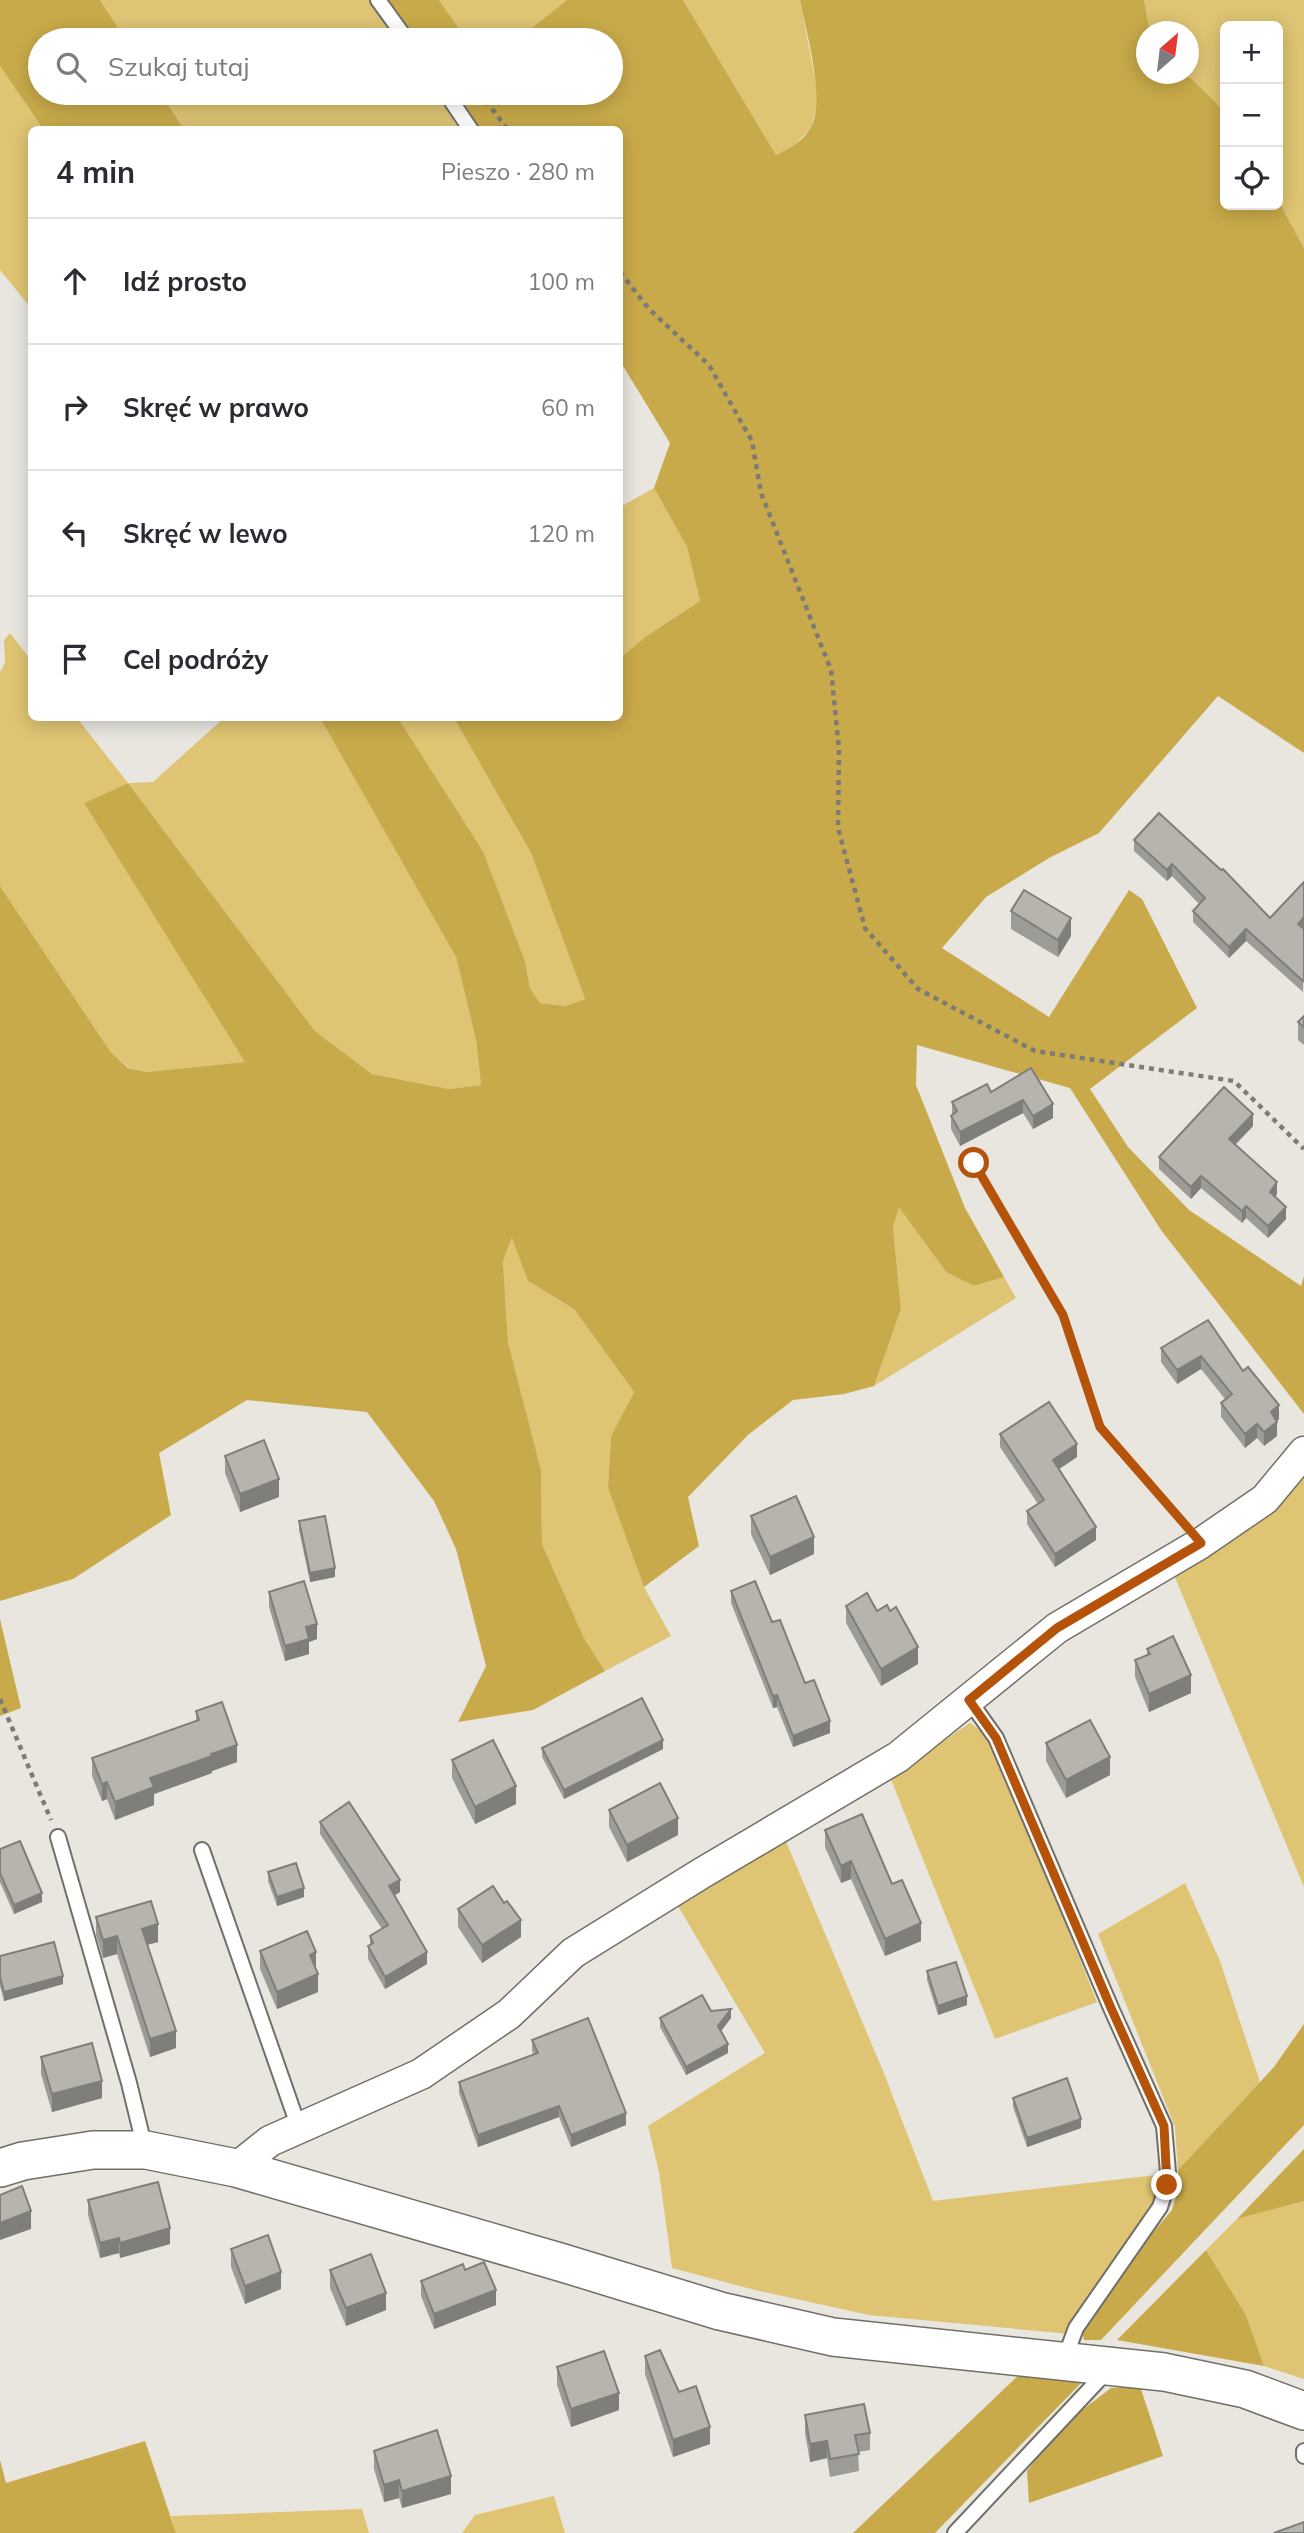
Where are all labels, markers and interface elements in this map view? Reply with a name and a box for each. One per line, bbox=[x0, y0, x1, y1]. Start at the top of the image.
north arrow bbox=[1136, 21, 1199, 84]
map controls bbox=[1220, 21, 1283, 210]
button: + bbox=[1220, 21, 1283, 84]
search box bbox=[28, 28, 623, 105]
icon: search bbox=[52, 48, 90, 86]
text: Szukaj tutaj bbox=[108, 50, 250, 83]
button: − bbox=[1220, 84, 1283, 147]
button: locate bbox=[1220, 147, 1283, 210]
text: 4 min bbox=[56, 153, 135, 191]
text: Pieszo · 280 m bbox=[441, 157, 595, 186]
icon: ahead bbox=[56, 262, 94, 300]
text: Idź prosto bbox=[123, 265, 247, 298]
text: 100 m bbox=[527, 267, 595, 296]
icon: right bbox=[56, 388, 94, 426]
text: Skręć w prawo bbox=[123, 391, 309, 424]
text: 60 m bbox=[541, 393, 595, 422]
icon: left bbox=[56, 514, 94, 552]
text: Skręć w lewo bbox=[123, 517, 288, 550]
text: 120 m bbox=[527, 519, 595, 548]
icon: arrive bbox=[56, 640, 94, 678]
text: Cel podróży bbox=[123, 643, 268, 676]
route start bbox=[958, 1147, 989, 1178]
route end bbox=[1151, 2169, 1182, 2200]

